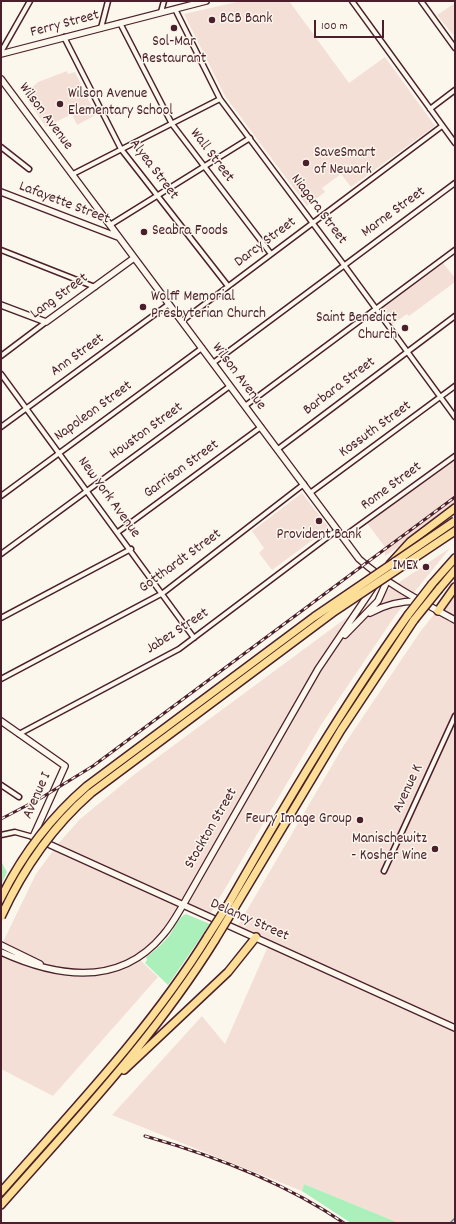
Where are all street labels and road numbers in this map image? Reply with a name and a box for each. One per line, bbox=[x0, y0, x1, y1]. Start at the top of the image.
street label: Ferry Street bbox=[29, 7, 101, 43]
street label: Wilson Avenue bbox=[14, 80, 76, 154]
street label: Wall Street bbox=[185, 126, 237, 186]
street label: Alyea Street bbox=[124, 136, 182, 204]
street label: Niagara Street bbox=[286, 171, 350, 249]
street label: Lafayette Street bbox=[16, 178, 112, 230]
street label: Marne Street bbox=[358, 184, 430, 242]
street label: Darcy Street bbox=[232, 214, 300, 272]
street label: Lang Street bbox=[28, 270, 92, 324]
street label: Ann Street bbox=[48, 331, 108, 381]
street label: Wilson Avenue bbox=[207, 340, 269, 414]
street label: Barbara Street bbox=[300, 354, 380, 420]
street label: Napoleon Street bbox=[52, 378, 136, 446]
street label: Kossuth Street bbox=[336, 398, 416, 462]
street label: Houston Street bbox=[107, 399, 187, 465]
street label: Garrison Street bbox=[141, 437, 223, 503]
street label: New York Avenue bbox=[73, 454, 143, 542]
street label: Rome Street bbox=[358, 459, 426, 515]
street label: Gotthardt Street bbox=[136, 526, 226, 598]
street label: Jabez Street bbox=[143, 605, 213, 659]
street label: Avenue K bbox=[390, 762, 428, 816]
street label: Avenue I bbox=[20, 770, 56, 822]
street label: Stockton Street bbox=[182, 786, 242, 872]
street label: Delancy Street bbox=[207, 896, 291, 946]

